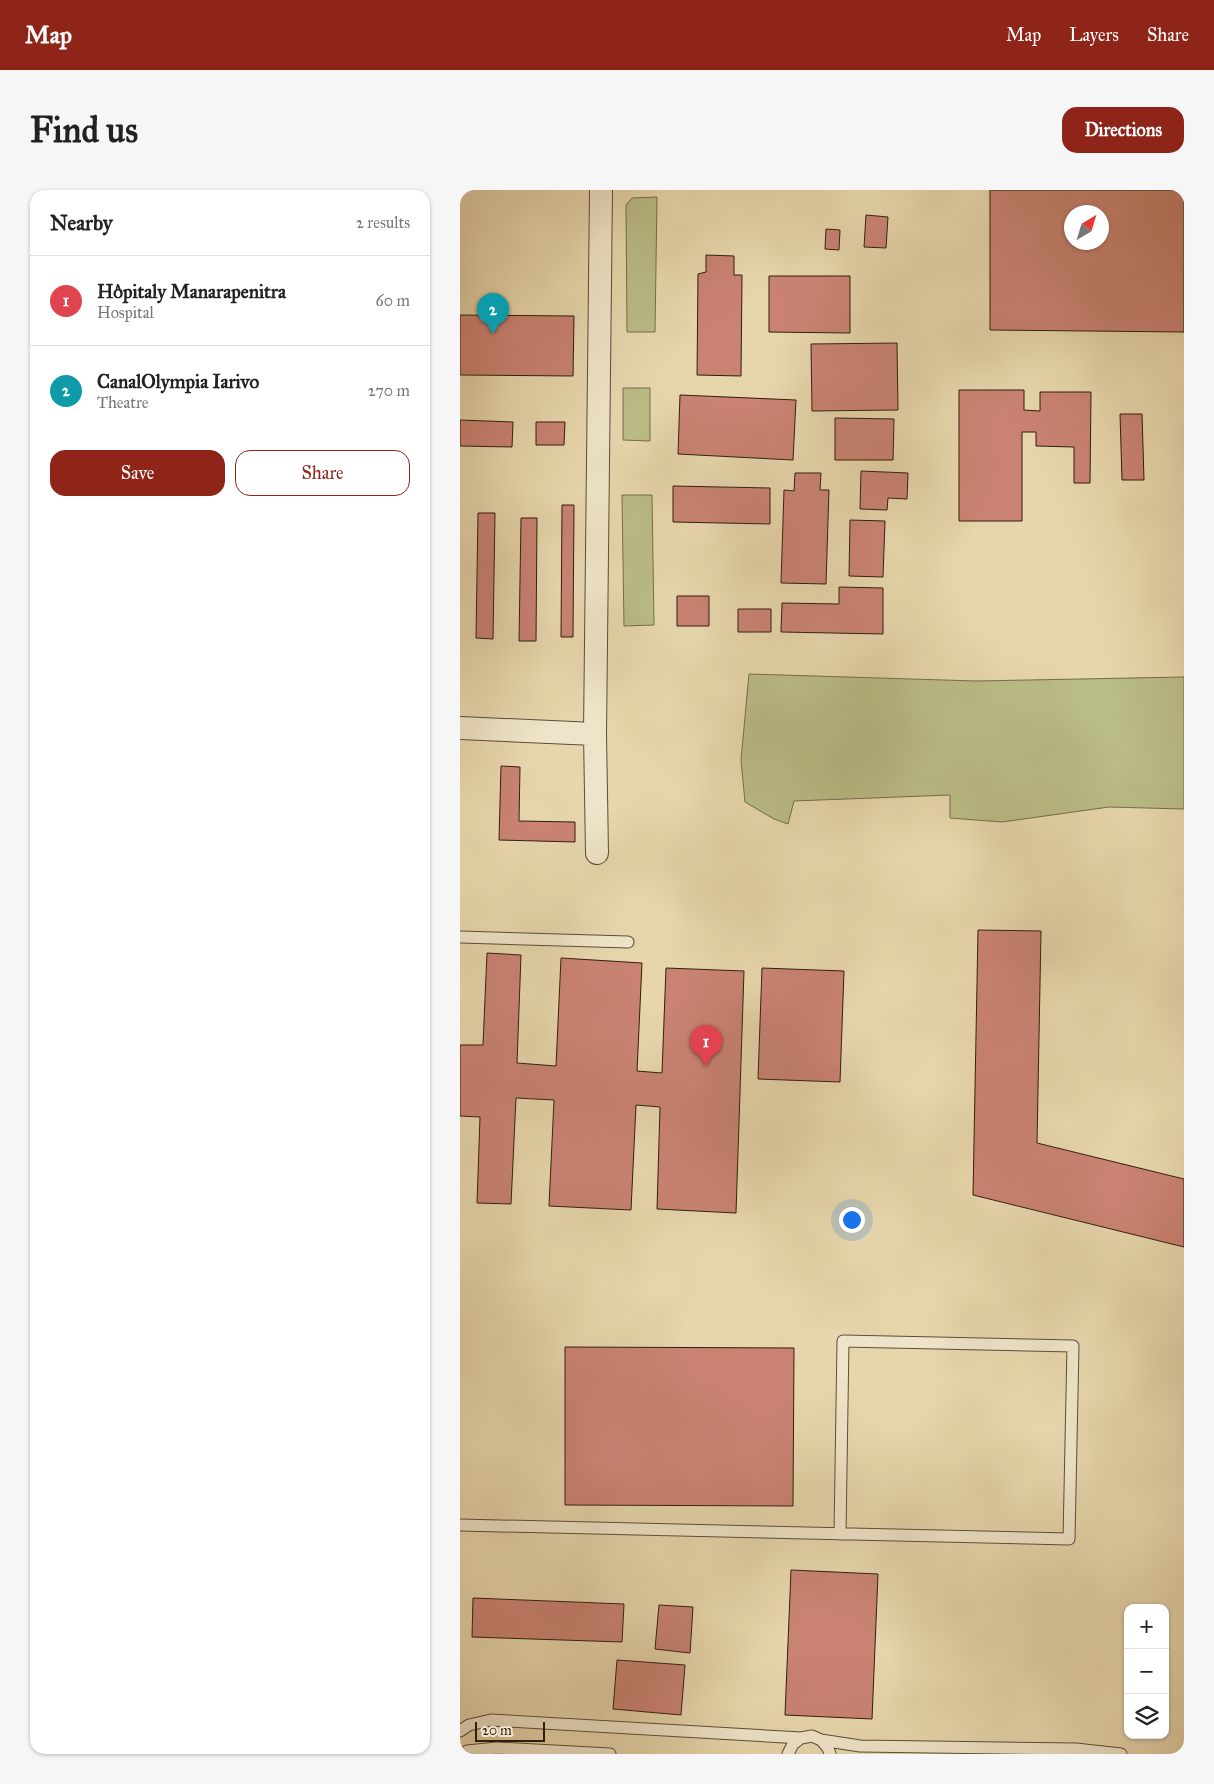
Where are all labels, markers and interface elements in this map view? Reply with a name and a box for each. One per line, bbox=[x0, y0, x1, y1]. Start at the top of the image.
text: Map bbox=[25, 20, 72, 50]
text: Map bbox=[1006, 24, 1041, 46]
text: Layers bbox=[1069, 24, 1119, 46]
text: Share bbox=[1147, 24, 1189, 46]
button: Directions bbox=[1062, 107, 1184, 153]
text: Find us bbox=[30, 109, 138, 152]
north arrow bbox=[1064, 205, 1109, 250]
text: Nearby bbox=[50, 210, 113, 236]
text: 2 results bbox=[356, 213, 410, 232]
text: Hôpitaly Manarapenitra bbox=[97, 280, 286, 303]
text: 1 bbox=[63, 291, 69, 310]
text: 60 m bbox=[376, 291, 410, 310]
pin: 2 bbox=[477, 293, 509, 334]
text: Hospital bbox=[97, 303, 154, 322]
text: CanalOlympia Iarivo bbox=[97, 370, 259, 393]
text: 2 bbox=[62, 381, 70, 400]
text: 270 m bbox=[368, 381, 410, 400]
text: Theatre bbox=[97, 393, 148, 412]
button: Save bbox=[50, 450, 225, 496]
button: Share bbox=[235, 450, 410, 496]
pin: 1 bbox=[690, 1025, 722, 1066]
your location bbox=[839, 1207, 865, 1233]
map controls bbox=[1124, 1604, 1169, 1739]
button: + bbox=[1124, 1604, 1169, 1649]
button: − bbox=[1124, 1649, 1169, 1694]
button: layers bbox=[1124, 1694, 1169, 1739]
scale bar bbox=[475, 1719, 545, 1742]
text: 20 m bbox=[482, 1722, 512, 1739]

